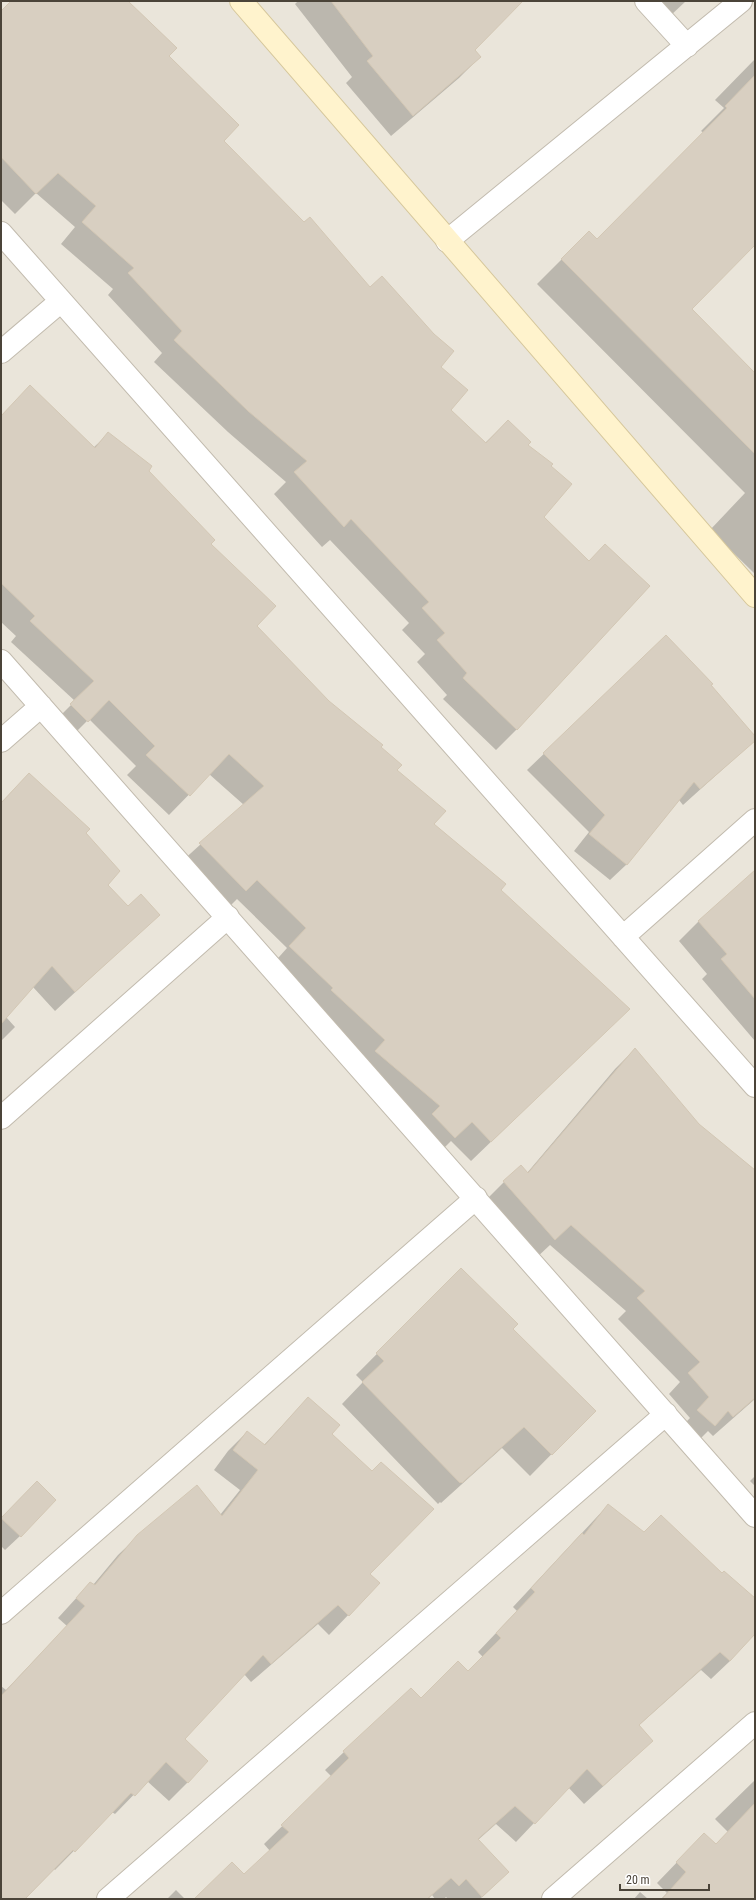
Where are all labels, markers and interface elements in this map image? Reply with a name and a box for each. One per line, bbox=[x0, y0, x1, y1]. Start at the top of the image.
scale bar bbox=[620, 1866, 709, 1892]
text: 20 m bbox=[626, 1873, 650, 1887]

